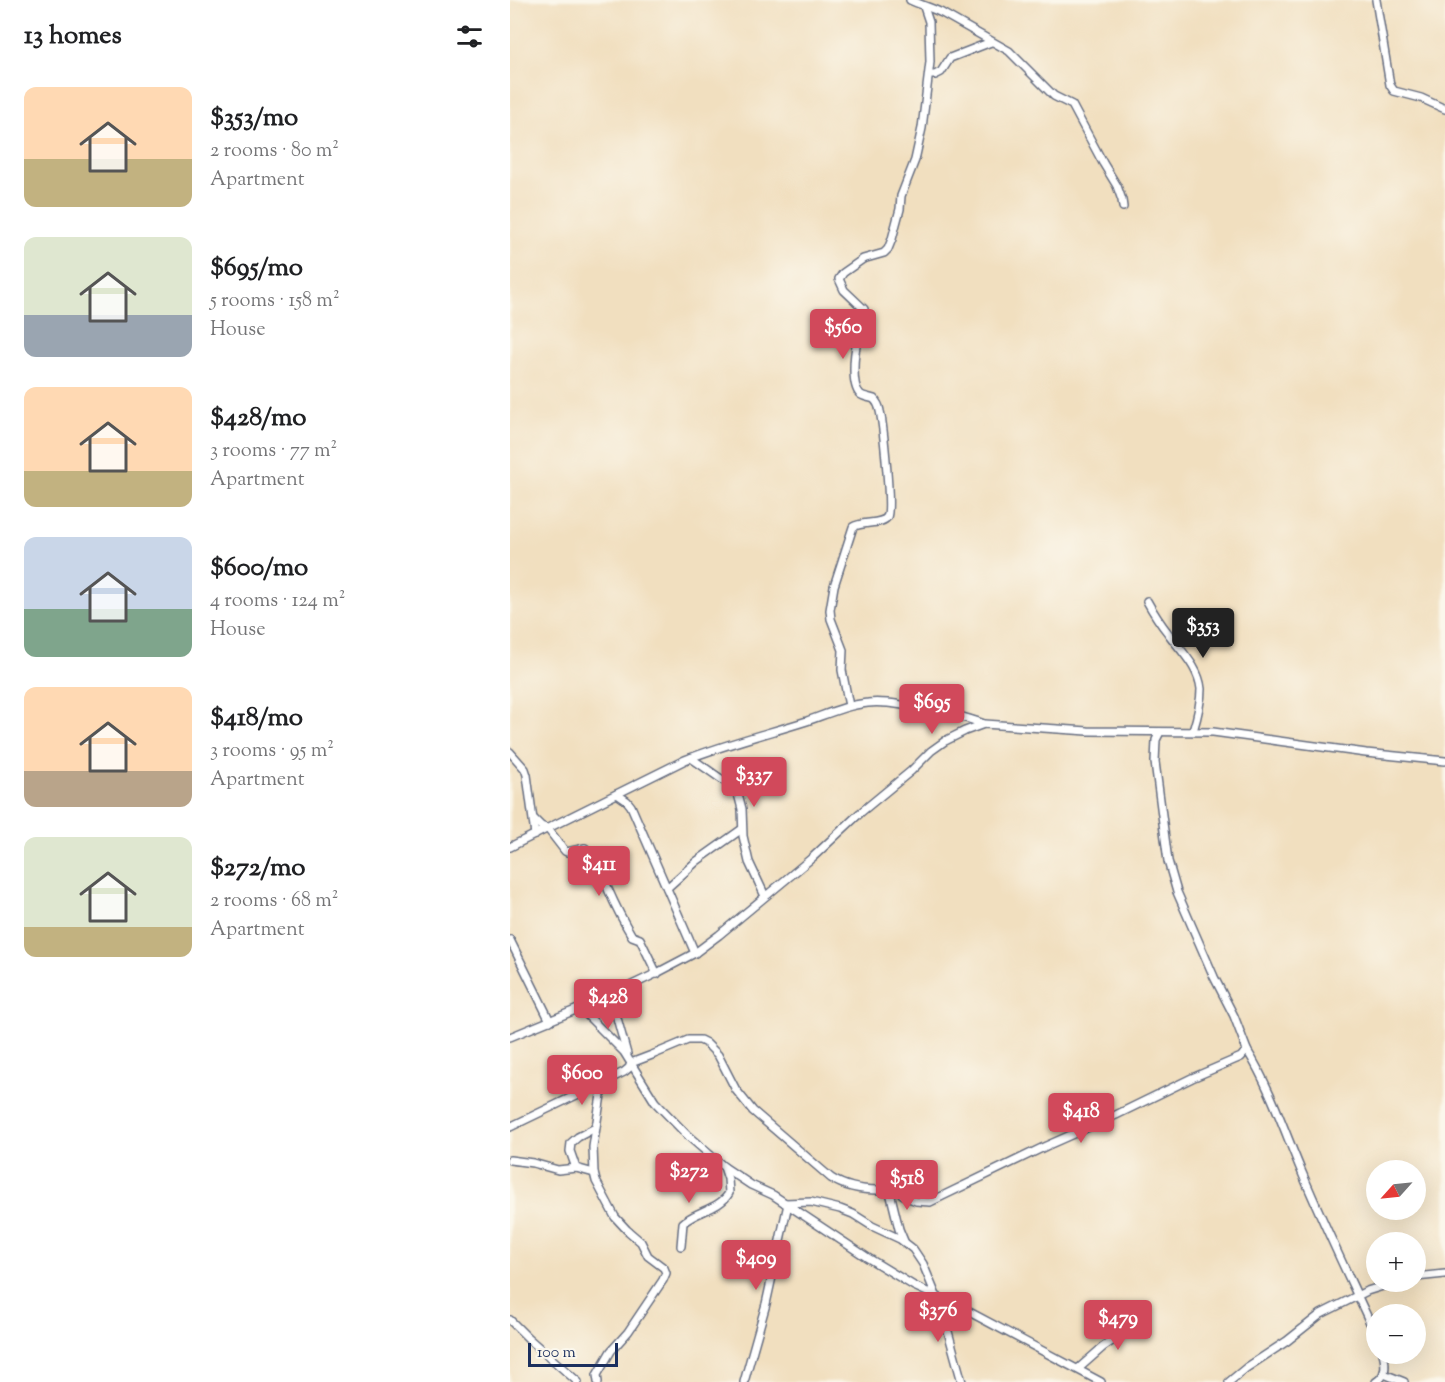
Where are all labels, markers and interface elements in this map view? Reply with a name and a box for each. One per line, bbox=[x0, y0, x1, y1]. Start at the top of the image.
text: 13 homes bbox=[24, 18, 122, 55]
icon: filters bbox=[453, 20, 486, 53]
text: $353/mo bbox=[210, 100, 298, 137]
icon: home bbox=[72, 111, 144, 183]
text: 2 rooms · 80 m² bbox=[210, 137, 339, 166]
text: Apartment bbox=[210, 166, 305, 195]
text: $695/mo bbox=[210, 250, 303, 287]
icon: home bbox=[72, 261, 144, 333]
text: 5 rooms · 158 m² bbox=[210, 287, 340, 316]
pin: $560 bbox=[807, 309, 879, 360]
text: $560 bbox=[824, 314, 862, 343]
text: House bbox=[210, 316, 265, 345]
text: $428/mo bbox=[210, 400, 306, 437]
icon: home bbox=[72, 411, 144, 483]
text: 3 rooms · 77 m² bbox=[210, 437, 337, 466]
text: Apartment bbox=[210, 466, 305, 495]
text: $600/mo bbox=[210, 550, 308, 587]
icon: home bbox=[72, 561, 144, 633]
text: 4 rooms · 124 m² bbox=[210, 587, 345, 616]
pin: $353 bbox=[1167, 608, 1239, 659]
text: $353 bbox=[1186, 613, 1220, 642]
text: House bbox=[210, 616, 265, 645]
pin: $695 bbox=[896, 684, 968, 735]
text: $695 bbox=[913, 689, 951, 718]
text: $418/mo bbox=[210, 700, 303, 737]
icon: home bbox=[72, 711, 144, 783]
text: 3 rooms · 95 m² bbox=[210, 737, 334, 766]
pin: $337 bbox=[718, 757, 790, 808]
text: $337 bbox=[736, 762, 772, 791]
text: Apartment bbox=[210, 766, 305, 795]
pin: $411 bbox=[563, 846, 635, 897]
text: $272/mo bbox=[210, 850, 305, 887]
text: $411 bbox=[582, 851, 616, 880]
icon: home bbox=[72, 861, 144, 933]
text: 2 rooms · 68 m² bbox=[210, 887, 338, 916]
text: Apartment bbox=[210, 916, 305, 945]
pin: $428 bbox=[572, 979, 644, 1030]
text: $428 bbox=[588, 984, 628, 1013]
pin: $600 bbox=[546, 1055, 618, 1106]
text: $600 bbox=[561, 1060, 603, 1089]
pin: $418 bbox=[1045, 1093, 1117, 1144]
text: $418 bbox=[1062, 1098, 1100, 1127]
pin: $272 bbox=[653, 1153, 725, 1204]
text: $272 bbox=[669, 1158, 709, 1187]
pin: $518 bbox=[871, 1160, 943, 1211]
north arrow bbox=[1366, 1160, 1426, 1220]
map controls bbox=[1366, 1160, 1426, 1364]
text: $518 bbox=[890, 1165, 924, 1194]
button: + bbox=[1366, 1232, 1426, 1292]
pin: $409 bbox=[720, 1240, 792, 1291]
text: $409 bbox=[736, 1245, 776, 1274]
pin: $376 bbox=[902, 1292, 974, 1343]
text: $376 bbox=[919, 1297, 957, 1326]
pin: $479 bbox=[1082, 1300, 1154, 1351]
button: − bbox=[1366, 1304, 1426, 1364]
text: $479 bbox=[1098, 1305, 1138, 1334]
scale bar bbox=[528, 1340, 618, 1368]
text: 100 m bbox=[537, 1342, 576, 1365]

